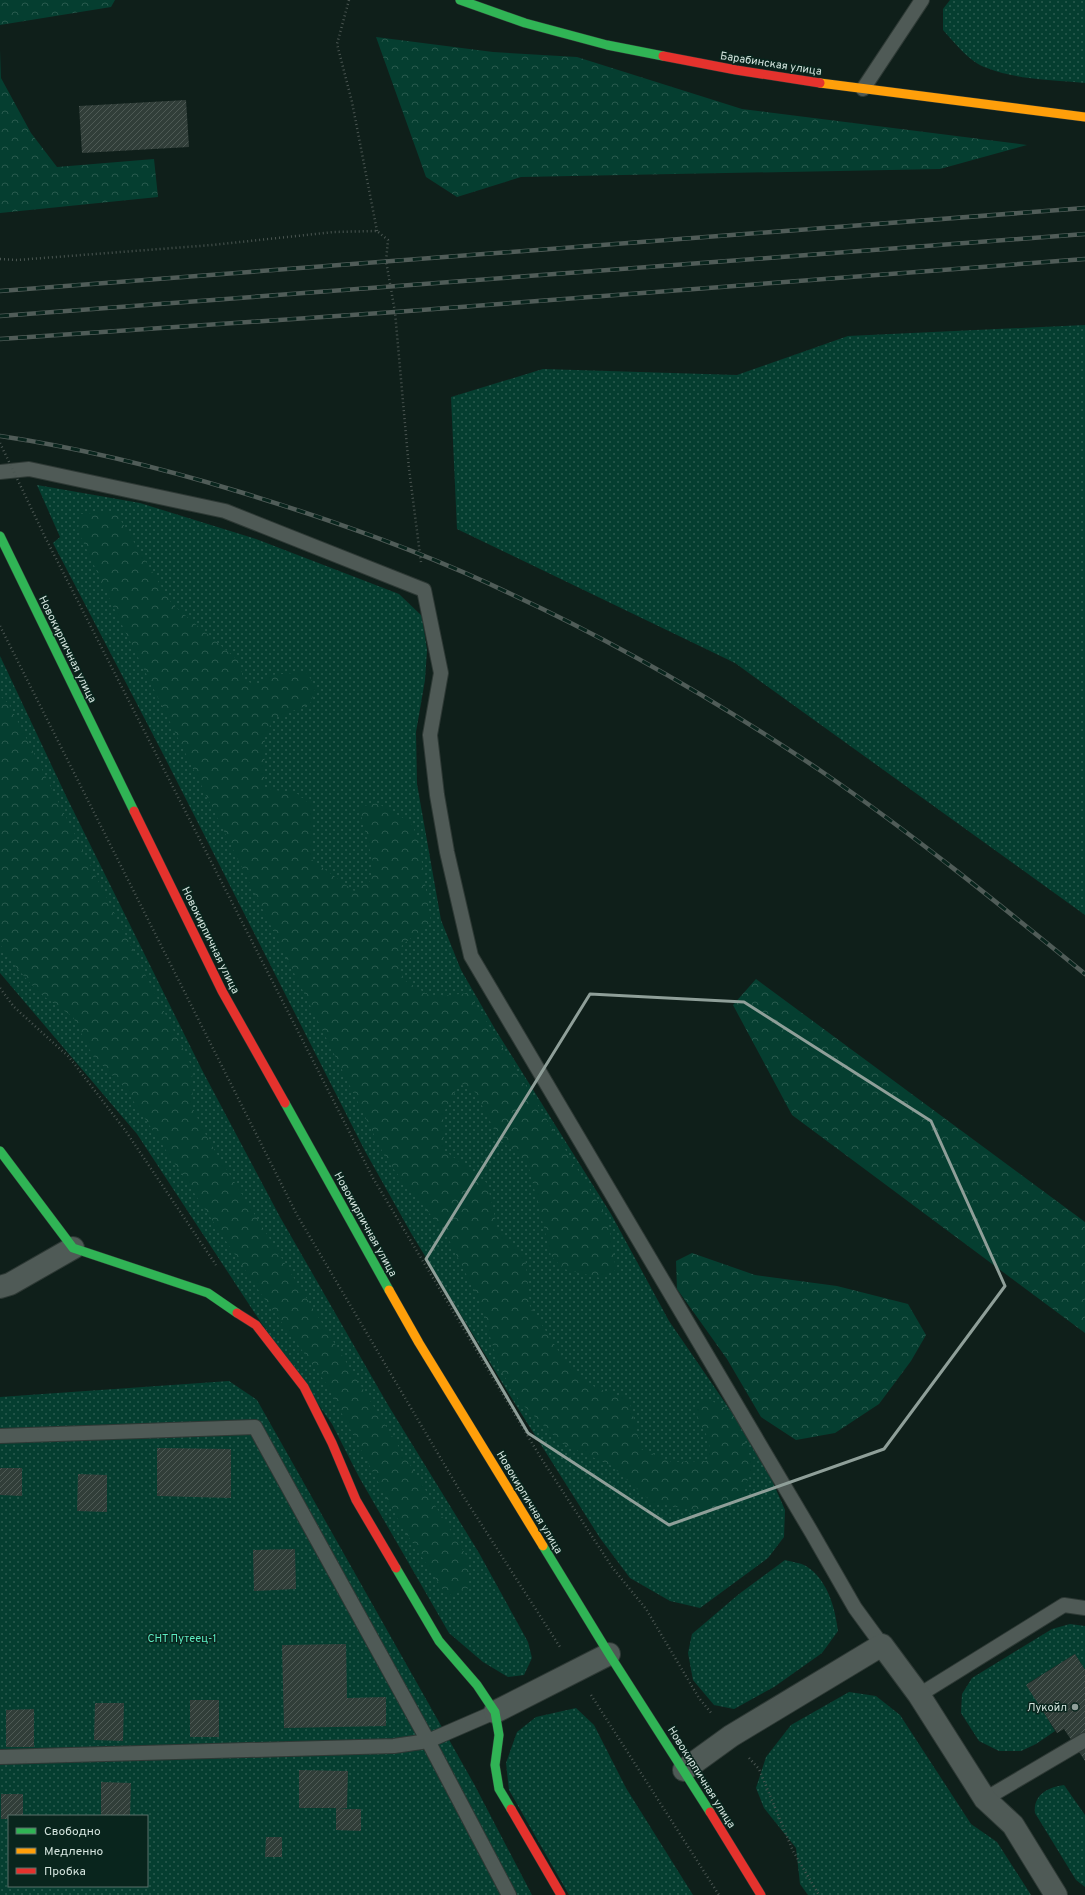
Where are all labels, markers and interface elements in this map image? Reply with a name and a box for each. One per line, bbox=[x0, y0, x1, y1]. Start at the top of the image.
street label: Барабинская улица bbox=[719, 49, 823, 79]
street label: Новокирпичная улица bbox=[35, 594, 99, 706]
street label: Новокирпичная улица bbox=[178, 885, 242, 997]
street label: Новокирпичная улица bbox=[331, 1170, 400, 1279]
street label: Новокирпичная улица bbox=[493, 1449, 566, 1557]
park label: СНТ Путеец-1 bbox=[147, 1632, 217, 1646]
place label: Лукойл bbox=[1027, 1701, 1067, 1715]
marker: Лукойл bbox=[1070, 1702, 1080, 1712]
street label: Новокирпичная улица bbox=[664, 1724, 738, 1831]
legend bbox=[8, 1815, 148, 1887]
text: Свободно bbox=[44, 1824, 101, 1840]
text: Медленно bbox=[44, 1844, 104, 1860]
text: Пробка bbox=[44, 1864, 86, 1880]

